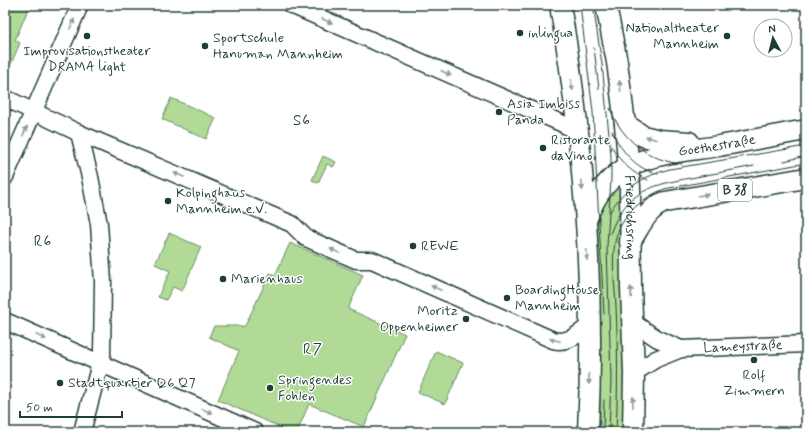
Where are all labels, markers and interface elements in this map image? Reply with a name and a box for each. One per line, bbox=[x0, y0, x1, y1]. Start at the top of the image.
one-way arrow bbox=[321, 18, 332, 24]
north arrow bbox=[753, 18, 793, 58]
one-way arrow bbox=[69, 19, 75, 30]
place label: Nationaltheater Mannheim bbox=[625, 19, 719, 53]
text: N bbox=[767, 22, 776, 36]
place label: inlingua bbox=[528, 24, 573, 44]
marker: inlingua bbox=[515, 28, 525, 38]
place label: Sportschule Hanuman Mannheim bbox=[213, 29, 343, 63]
marker: Improvisationstheater DRAMA light bbox=[82, 31, 92, 41]
marker: Nationaltheater Mannheim bbox=[722, 31, 732, 41]
marker: Sportschule Hanuman Mannheim bbox=[200, 41, 210, 51]
place label: Improvisationstheater DRAMA light bbox=[23, 42, 151, 76]
one-way arrow bbox=[440, 70, 451, 76]
one-way arrow bbox=[569, 79, 575, 91]
one-way arrow bbox=[617, 80, 623, 92]
place label: Asia Imbiss Panda bbox=[507, 95, 580, 129]
marker: Asia Imbiss Panda bbox=[494, 107, 504, 117]
district label: S6 bbox=[293, 111, 311, 131]
one-way arrow bbox=[22, 126, 28, 137]
place label: Ristorante daVino bbox=[551, 131, 611, 165]
street label: Goethestraße bbox=[677, 131, 757, 161]
one-way arrow bbox=[645, 135, 657, 141]
marker: Ristorante daVino bbox=[538, 143, 548, 153]
one-way arrow bbox=[173, 172, 185, 178]
street label: Friedrichsring bbox=[620, 174, 640, 260]
one-way arrow bbox=[579, 179, 586, 191]
road number: B 38 bbox=[718, 179, 752, 201]
place label: Kolpinghaus Mannheim e.V. bbox=[176, 184, 267, 218]
one-way arrow bbox=[697, 192, 709, 198]
marker: Kolpinghaus Mannheim e.V. bbox=[163, 196, 173, 206]
district label: R6 bbox=[34, 232, 52, 252]
place label: REWE bbox=[421, 237, 459, 255]
marker: REWE bbox=[408, 241, 418, 251]
one-way arrow bbox=[330, 248, 341, 254]
one-way arrow bbox=[584, 249, 590, 262]
place label: Marienhaus bbox=[231, 270, 303, 288]
marker: Marienhaus bbox=[218, 274, 228, 284]
place label: BoardingHouse Mannheim bbox=[515, 281, 600, 315]
one-way arrow bbox=[430, 285, 441, 291]
one-way arrow bbox=[628, 286, 635, 298]
marker: BoardingHouse Mannheim bbox=[502, 293, 512, 303]
place label: Moritz Oppenheimer bbox=[380, 302, 458, 336]
marker: Moritz Oppenheimer bbox=[461, 314, 471, 324]
one-way arrow bbox=[35, 334, 46, 340]
street label: Lameystraße bbox=[703, 336, 783, 357]
one-way arrow bbox=[549, 337, 561, 343]
district label: R7 bbox=[303, 340, 323, 360]
marker: Rolf Zimmern bbox=[749, 355, 759, 365]
place label: Rolf Zimmern bbox=[723, 366, 785, 400]
place label: Springendes Fohlen bbox=[278, 371, 352, 405]
one-way arrow bbox=[586, 373, 592, 386]
place label: Stadtquartier Q6 Q7 bbox=[68, 374, 196, 392]
marker: Stadtquartier Q6 Q7 bbox=[55, 378, 65, 388]
marker: Springendes Fohlen bbox=[265, 383, 275, 393]
scale bar bbox=[20, 393, 122, 419]
one-way arrow bbox=[630, 396, 637, 408]
text: 50 m bbox=[26, 400, 53, 416]
one-way arrow bbox=[202, 408, 213, 414]

